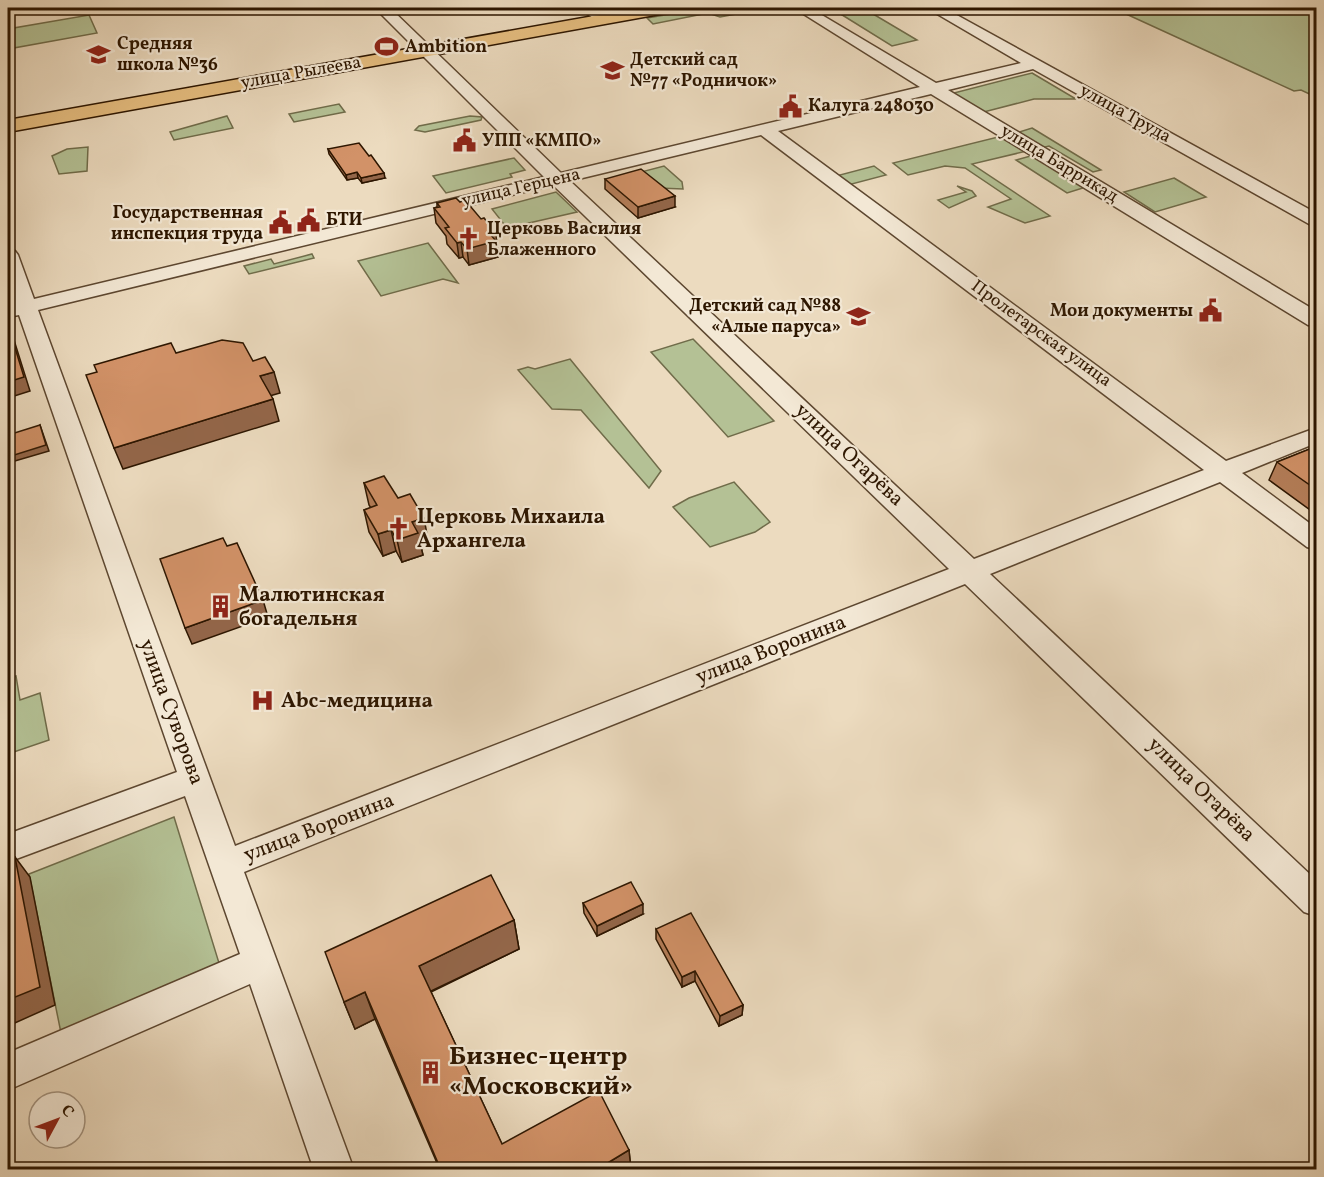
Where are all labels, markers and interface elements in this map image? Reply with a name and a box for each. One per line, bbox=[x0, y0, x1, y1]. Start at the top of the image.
place label: Средняя школа №36 bbox=[117, 32, 218, 78]
sports icon: Ambition bbox=[374, 34, 400, 60]
place label: Ambition bbox=[405, 35, 487, 60]
school or university icon: Средняя школа №36 bbox=[86, 41, 112, 67]
place label: Детский сад №77 «Родничок» bbox=[630, 48, 777, 94]
street label: улица Рылеева bbox=[239, 50, 363, 96]
school or university icon: Детский сад №77 «Родничок» bbox=[599, 57, 625, 83]
street label: улица Труда bbox=[1075, 78, 1175, 150]
public building icon: Калуга 248030 bbox=[777, 93, 803, 119]
place label: Калуга 248030 bbox=[808, 94, 934, 119]
street label: улица Баррикад bbox=[995, 119, 1123, 209]
public building icon: УПП «КМПО» bbox=[451, 128, 477, 154]
place label: УПП «КМПО» bbox=[482, 129, 602, 154]
street label: улица Герцена bbox=[459, 162, 583, 214]
place label: Государственная инспекция труда bbox=[111, 201, 263, 247]
public building icon: БТИ bbox=[295, 207, 321, 233]
place label: БТИ bbox=[326, 208, 363, 233]
public building icon: Государственная инспекция труда bbox=[268, 210, 294, 236]
place label: Церковь Василия Блаженного bbox=[487, 217, 641, 263]
church icon: Церковь Василия Блаженного bbox=[456, 226, 482, 252]
street label: Пролетарская улица bbox=[966, 274, 1117, 394]
place label: Детский сад №88 «Алые паруса» bbox=[689, 294, 841, 340]
public building icon: Мои документы bbox=[1198, 298, 1224, 324]
place label: Мои документы bbox=[1050, 299, 1193, 324]
school or university icon: Детский сад №88 «Алые паруса» bbox=[846, 303, 872, 329]
street label: улица Огарёва bbox=[788, 397, 910, 513]
place label: Церковь Михаила Архангела bbox=[417, 503, 605, 556]
church icon: Церковь Михаила Архангела bbox=[386, 516, 412, 542]
place label: Малютинская богадельня bbox=[239, 581, 385, 634]
building icon: Малютинская богадельня bbox=[208, 594, 234, 620]
street label: улица Воронина bbox=[692, 608, 850, 692]
street label: улица Суворова bbox=[131, 635, 211, 789]
place label: Abc-медицина bbox=[281, 687, 433, 716]
hospital icon: Abc-медицина bbox=[250, 688, 276, 714]
street label: улица Огарёва bbox=[1141, 731, 1261, 849]
street label: улица Воронина bbox=[240, 786, 398, 870]
place label: Бизнес-центр «Московский» bbox=[449, 1039, 633, 1105]
building icon: Бизнес-центр «Московский» bbox=[418, 1059, 444, 1085]
north arrow bbox=[27, 1090, 87, 1150]
text: С bbox=[55, 1100, 78, 1123]

